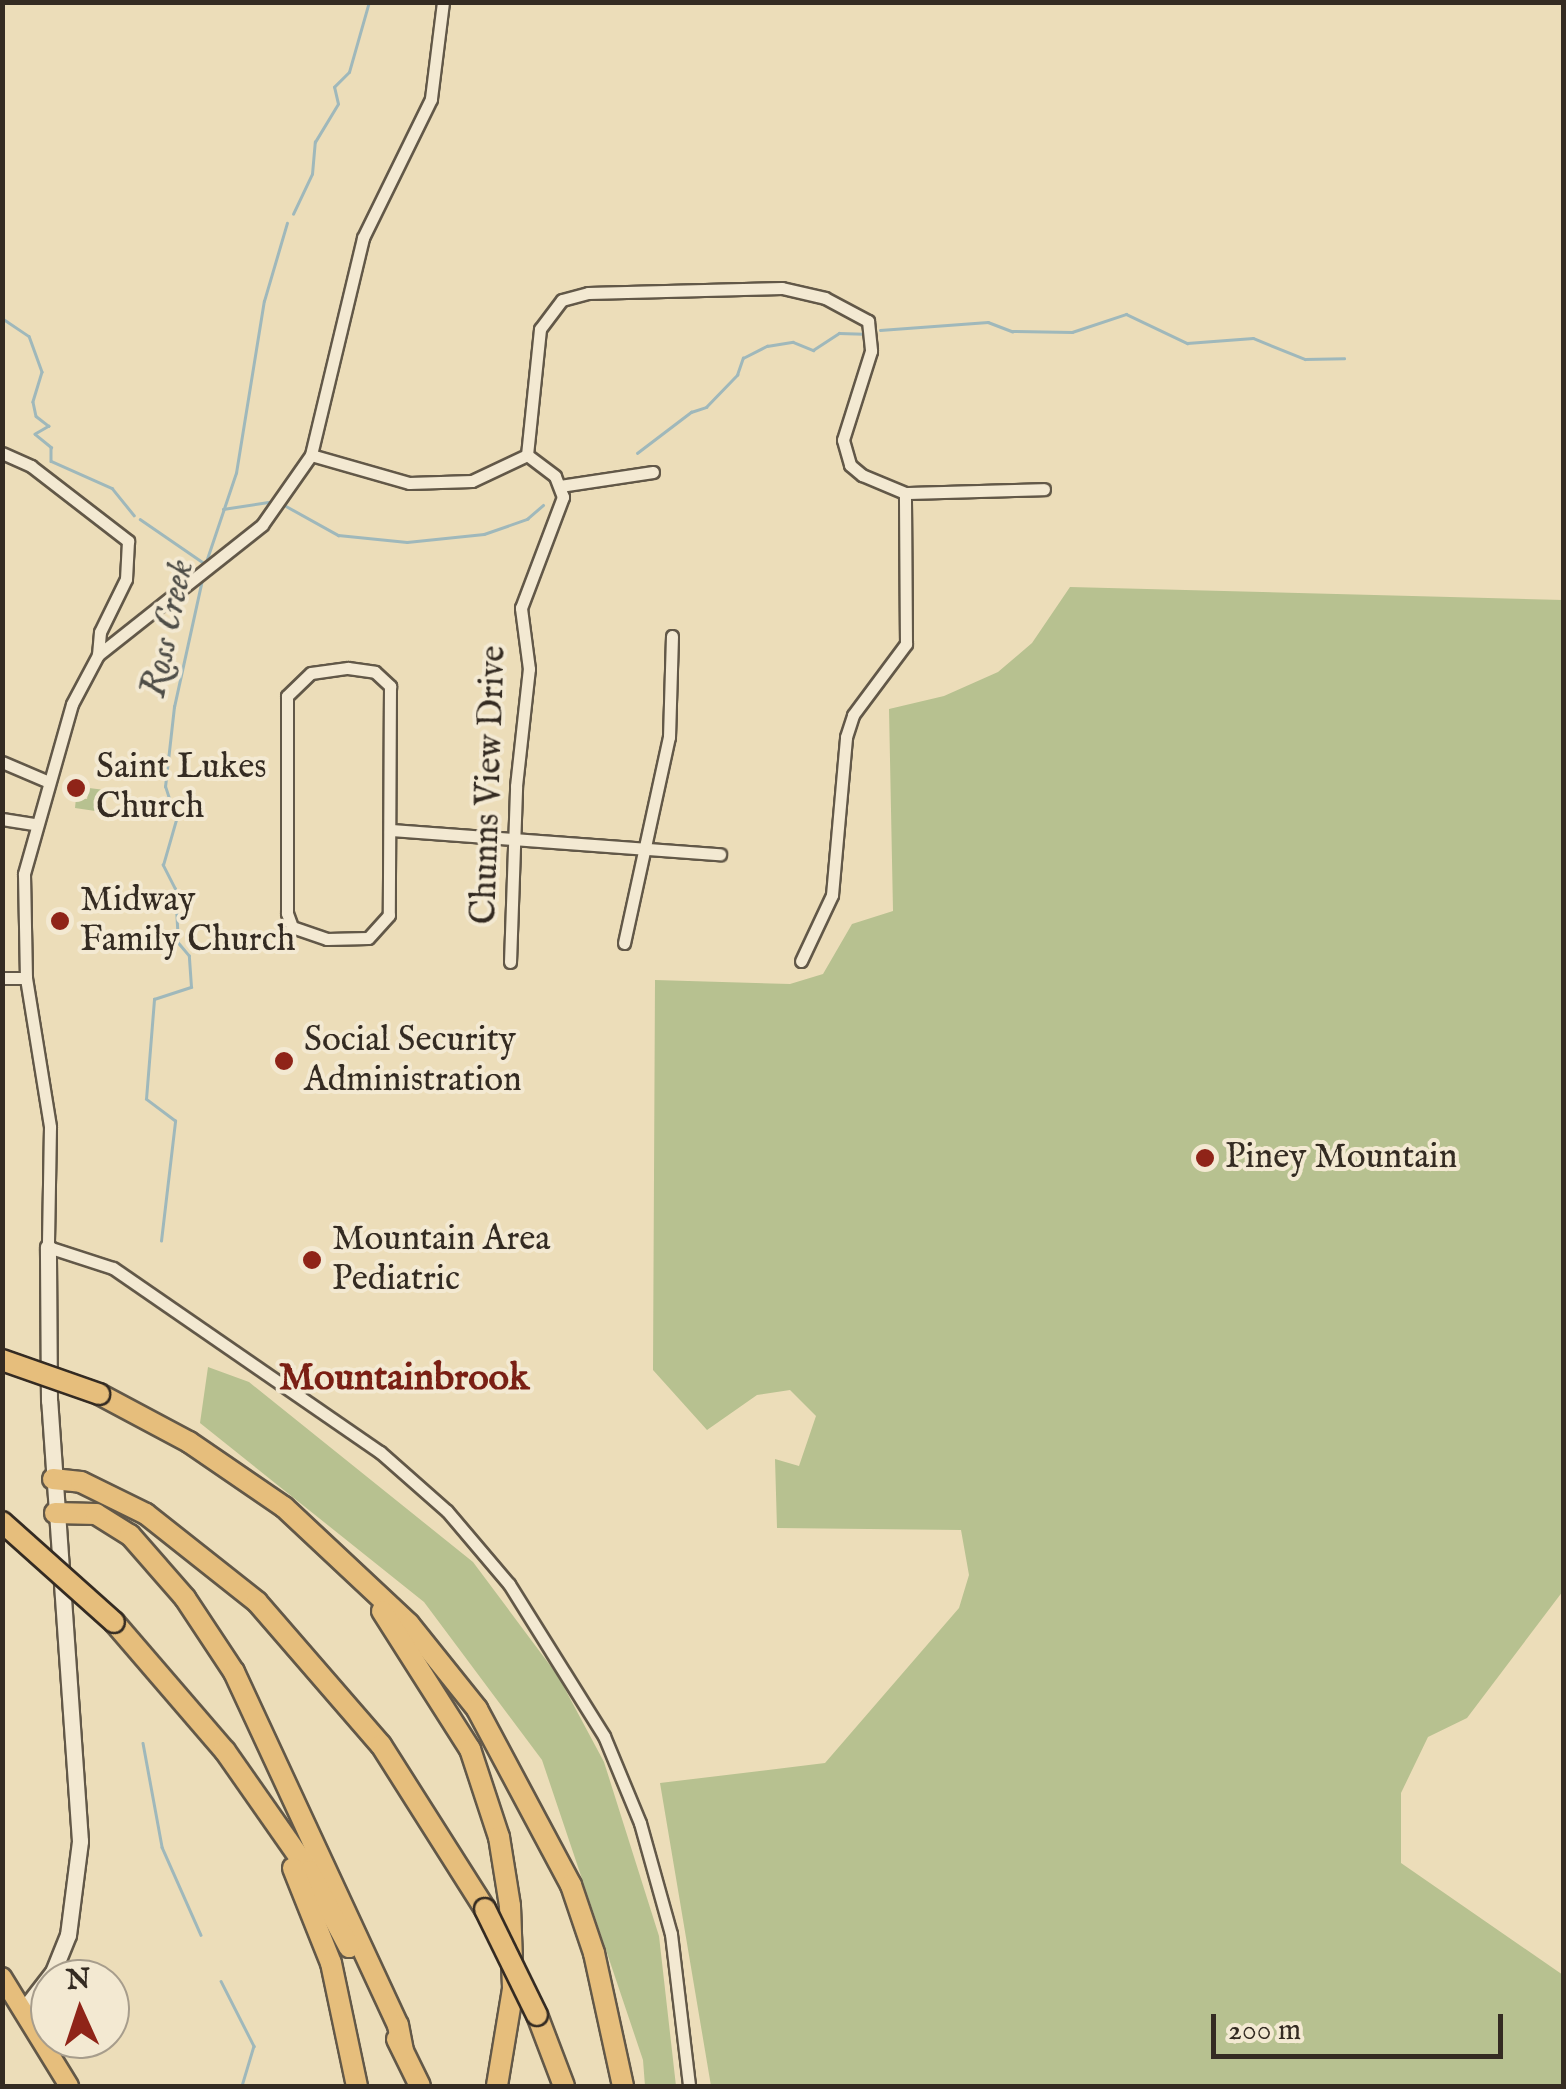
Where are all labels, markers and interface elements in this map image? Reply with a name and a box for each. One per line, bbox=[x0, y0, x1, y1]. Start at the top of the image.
water label: Ross Creek bbox=[132, 556, 206, 702]
street label: Chunns View Drive bbox=[464, 645, 516, 925]
place label: Saint Lukes Church bbox=[96, 747, 267, 829]
marker: Saint Lukes Church bbox=[65, 777, 87, 799]
place label: Midway Family Church bbox=[80, 880, 295, 962]
marker: Midway Family Church bbox=[49, 910, 71, 932]
place label: Social Security Administration bbox=[304, 1020, 522, 1102]
marker: Social Security Administration bbox=[273, 1050, 295, 1072]
place label: Piney Mountain bbox=[1225, 1137, 1457, 1179]
marker: Piney Mountain bbox=[1194, 1147, 1216, 1169]
place label: Mountain Area Pediatric bbox=[332, 1219, 550, 1301]
marker: Mountain Area Pediatric bbox=[301, 1249, 323, 1271]
district label: Mountainbrook bbox=[279, 1357, 529, 1403]
north arrow bbox=[30, 1959, 130, 2059]
text: N bbox=[65, 1962, 92, 1999]
scale bar bbox=[1216, 1994, 1508, 2056]
text: 200 m bbox=[1228, 2012, 1301, 2050]

